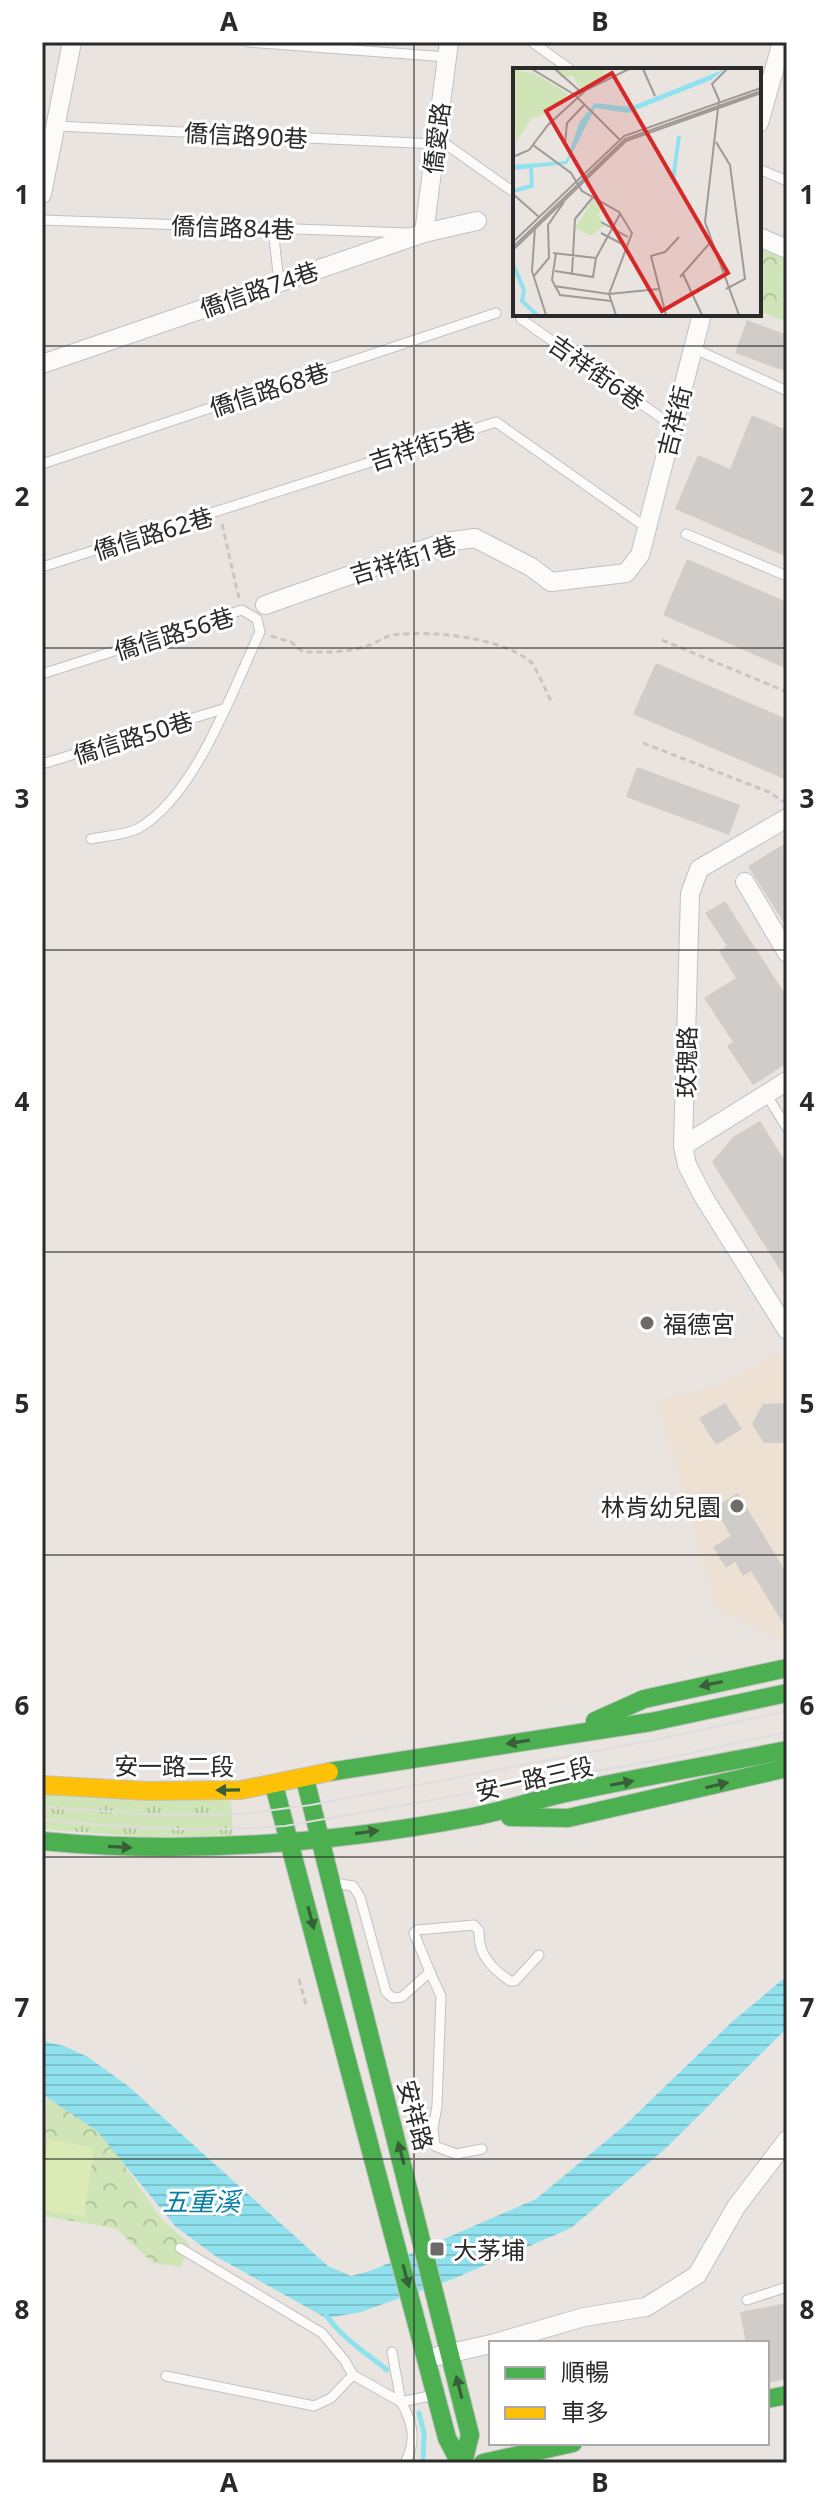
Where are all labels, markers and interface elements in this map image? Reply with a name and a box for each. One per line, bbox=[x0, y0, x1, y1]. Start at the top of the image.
text: A bbox=[220, 3, 238, 39]
text: B bbox=[591, 3, 609, 39]
inset map bbox=[513, 68, 761, 316]
street label: 僑愛路 bbox=[415, 100, 457, 176]
street label: 僑信路90巷 bbox=[183, 115, 309, 155]
text: 1 bbox=[15, 176, 29, 212]
text: 1 bbox=[800, 176, 814, 212]
street label: 僑信路84巷 bbox=[171, 208, 295, 246]
street label: 僑信路74巷 bbox=[195, 253, 323, 325]
street label: 吉祥街6巷 bbox=[543, 327, 651, 417]
street label: 僑信路68巷 bbox=[205, 354, 333, 424]
street label: 吉祥街 bbox=[649, 382, 699, 460]
street label: 吉祥街5巷 bbox=[365, 412, 479, 478]
text: 2 bbox=[15, 478, 30, 514]
text: 2 bbox=[800, 478, 815, 514]
street label: 僑信路62巷 bbox=[89, 499, 217, 567]
street label: 吉祥街1巷 bbox=[346, 527, 460, 591]
street label: 僑信路56巷 bbox=[110, 599, 238, 667]
street label: 僑信路50巷 bbox=[69, 703, 197, 771]
text: 3 bbox=[15, 780, 29, 816]
text: 3 bbox=[800, 780, 814, 816]
street label: 玫瑰路 bbox=[669, 1026, 703, 1098]
text: 4 bbox=[15, 1083, 30, 1119]
text: 4 bbox=[800, 1083, 815, 1119]
place label: 福德宮 bbox=[663, 1307, 735, 1340]
marker: 福德宮 bbox=[638, 1314, 656, 1332]
text: 5 bbox=[15, 1385, 29, 1421]
text: 5 bbox=[800, 1385, 814, 1421]
place label: 林肯幼兒園 bbox=[601, 1490, 721, 1523]
marker: 林肯幼兒園 bbox=[728, 1497, 746, 1515]
one-way arrow bbox=[698, 1678, 723, 1691]
text: 6 bbox=[15, 1687, 30, 1723]
text: 6 bbox=[800, 1687, 815, 1723]
one-way arrow bbox=[505, 1736, 530, 1748]
street label: 安一路三段 bbox=[472, 1748, 596, 1808]
street label: 安一路二段 bbox=[114, 1749, 234, 1782]
one-way arrow bbox=[609, 1776, 634, 1788]
one-way arrow bbox=[704, 1778, 729, 1790]
one-way arrow bbox=[215, 1784, 240, 1796]
one-way arrow bbox=[355, 1826, 380, 1838]
one-way arrow bbox=[108, 1840, 133, 1853]
one-way arrow bbox=[305, 1906, 317, 1931]
text: 7 bbox=[15, 1989, 30, 2025]
text: 7 bbox=[800, 1989, 815, 2025]
street label: 安祥路 bbox=[391, 2076, 441, 2154]
one-way arrow bbox=[394, 2140, 406, 2165]
water label: 五重溪 bbox=[162, 2183, 244, 2219]
place label: 大茅埔 bbox=[453, 2233, 525, 2266]
marker: 大茅埔 bbox=[428, 2240, 446, 2258]
one-way arrow bbox=[401, 2264, 413, 2289]
text: 8 bbox=[15, 2291, 29, 2327]
text: 8 bbox=[800, 2291, 814, 2327]
legend bbox=[489, 2341, 769, 2445]
text: 順暢 bbox=[561, 2355, 609, 2388]
one-way arrow bbox=[452, 2375, 464, 2400]
text: 車多 bbox=[561, 2395, 609, 2428]
text: A bbox=[220, 2464, 238, 2500]
text: B bbox=[591, 2464, 609, 2500]

